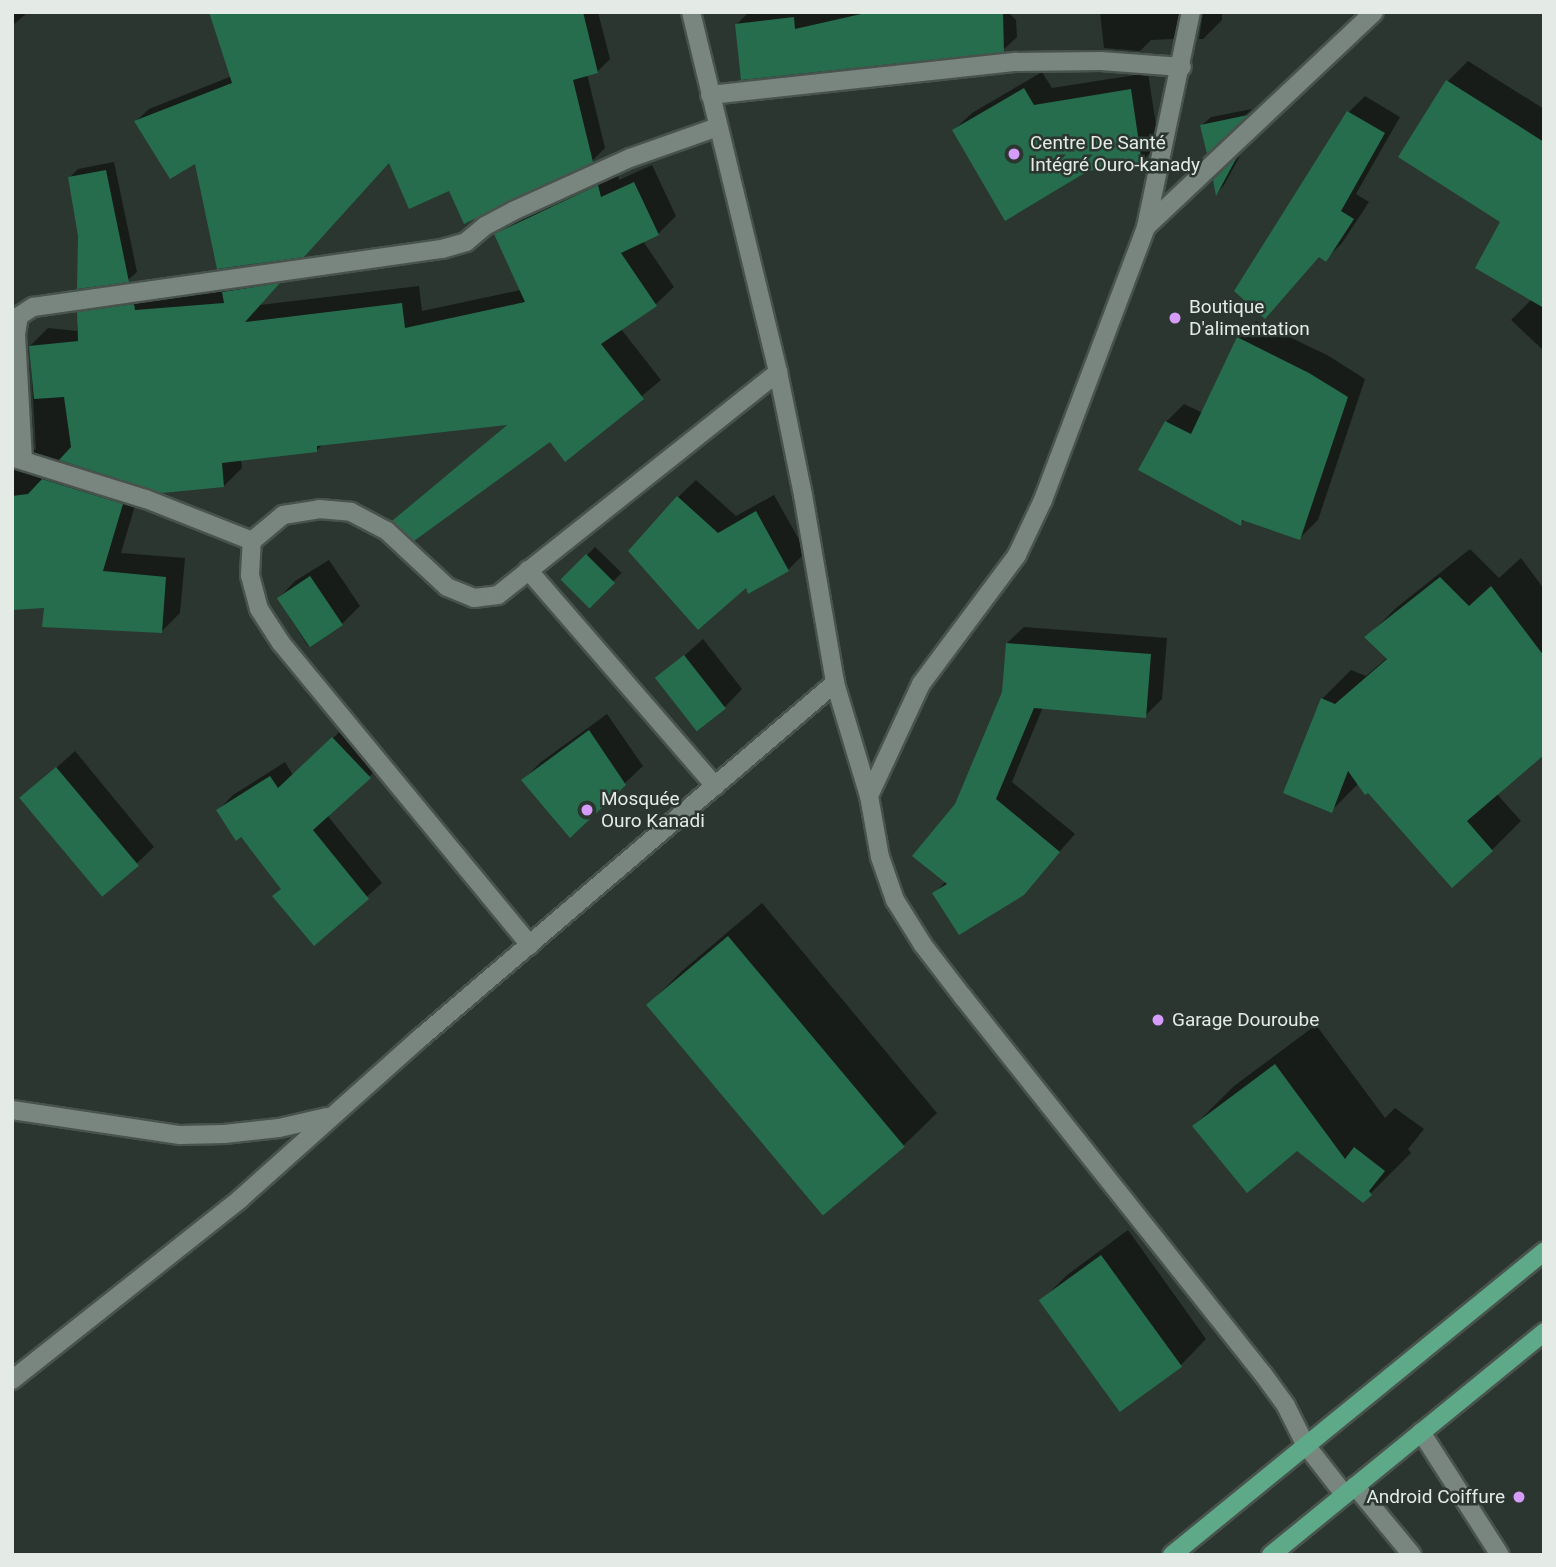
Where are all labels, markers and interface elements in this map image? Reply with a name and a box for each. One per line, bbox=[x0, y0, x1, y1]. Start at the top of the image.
place label: Centre De Santé Intégré Ouro-kanady bbox=[1030, 132, 1200, 176]
marker: Centre De Santé Intégré Ouro-kanady bbox=[1004, 144, 1024, 164]
place label: Boutique D'alimentation bbox=[1189, 296, 1310, 340]
marker: Boutique D'alimentation bbox=[1167, 310, 1183, 326]
place label: Mosquée Ouro Kanadi bbox=[601, 788, 705, 832]
marker: Mosquée Ouro Kanadi bbox=[579, 802, 595, 818]
place label: Garage Douroube bbox=[1172, 1009, 1319, 1031]
marker: Garage Douroube bbox=[1150, 1012, 1166, 1028]
place label: Android Coiffure bbox=[1366, 1486, 1505, 1508]
marker: Android Coiffure bbox=[1511, 1489, 1527, 1505]

